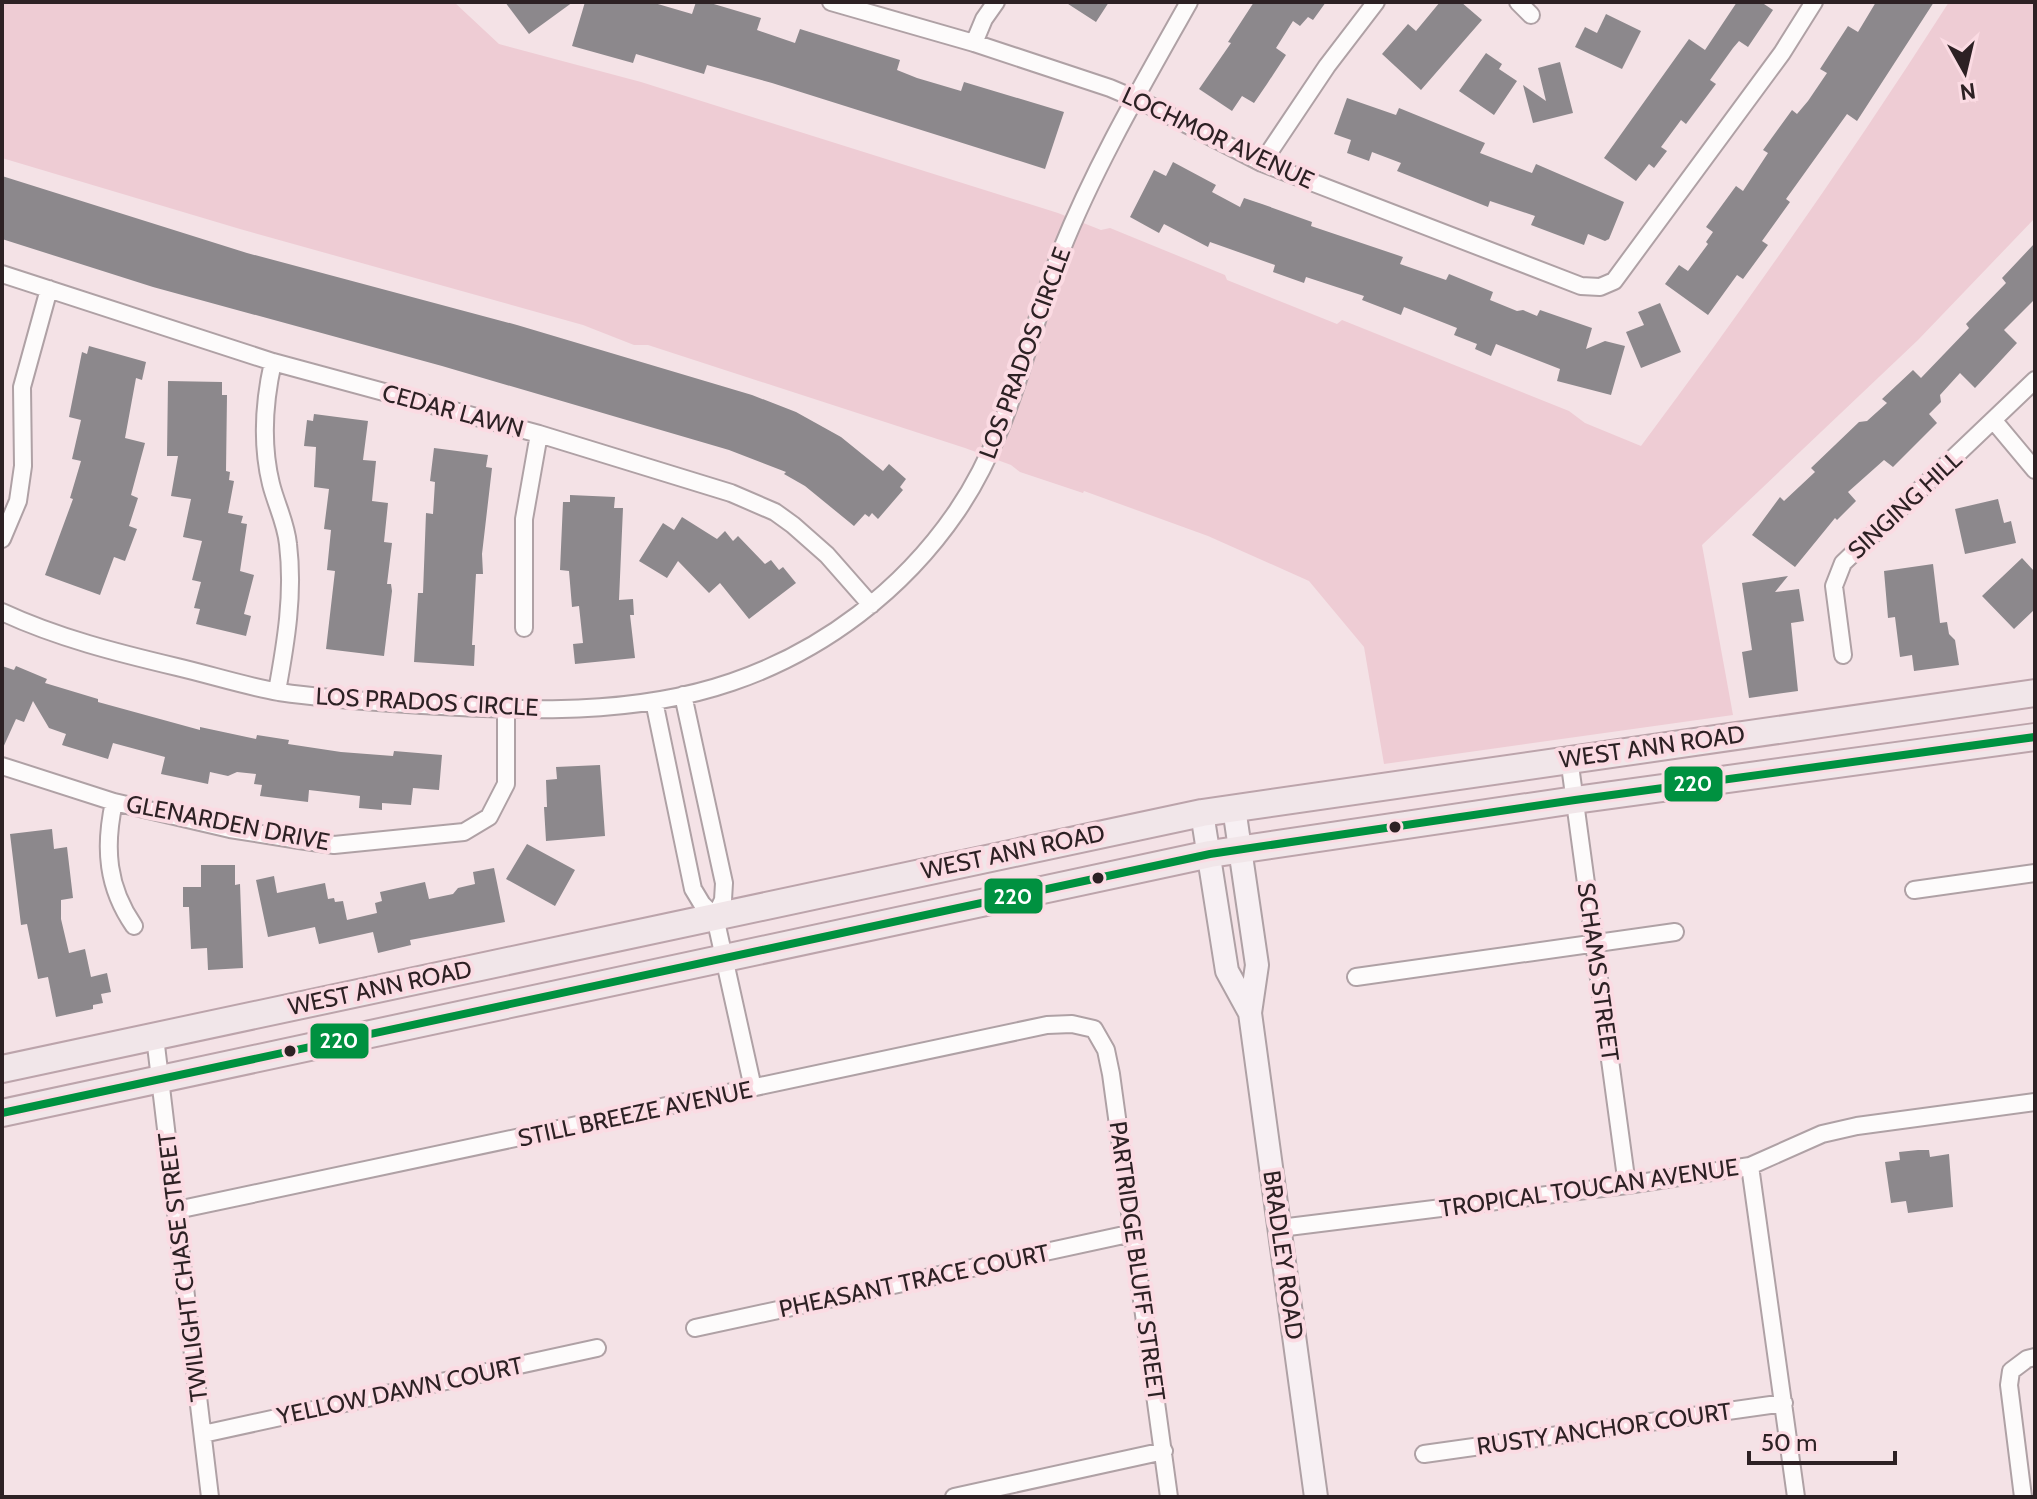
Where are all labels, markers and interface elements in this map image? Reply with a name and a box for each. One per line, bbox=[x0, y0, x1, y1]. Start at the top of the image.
north arrow bbox=[1925, 32, 2005, 112]
text: N bbox=[1958, 77, 1977, 106]
street label: LOCHMOR AVENUE bbox=[1118, 80, 1319, 195]
street label: LOS PRADOS CIRCLE bbox=[973, 243, 1076, 463]
street label: CEDAR LAWN bbox=[379, 378, 527, 443]
street label: SINGING HILL bbox=[1842, 445, 1968, 565]
street label: LOS PRADOS CIRCLE bbox=[315, 681, 539, 722]
street label: WEST ANN ROAD bbox=[1557, 719, 1747, 774]
line badge: 220 bbox=[1663, 765, 1724, 803]
text: 220 bbox=[1674, 770, 1712, 797]
street label: GLENARDEN DRIVE bbox=[124, 789, 332, 856]
street label: WEST ANN ROAD bbox=[918, 818, 1107, 885]
unlabelled marker bbox=[1387, 819, 1403, 835]
unlabelled marker bbox=[1090, 870, 1106, 886]
line badge: 220 bbox=[983, 877, 1044, 915]
street label: SCHAMS STREET bbox=[1572, 881, 1625, 1063]
text: 220 bbox=[994, 883, 1032, 910]
street label: WEST ANN ROAD bbox=[285, 954, 474, 1021]
line badge: 220 bbox=[309, 1022, 370, 1060]
text: 220 bbox=[320, 1027, 358, 1054]
unlabelled marker bbox=[282, 1043, 298, 1059]
street label: STILL BREEZE AVENUE bbox=[515, 1075, 755, 1153]
street label: PARTRIDGE BLUFF STREET bbox=[1104, 1119, 1171, 1403]
street label: TWILIGHT CHASE STREET bbox=[152, 1131, 213, 1403]
street label: TROPICAL TOUCAN AVENUE bbox=[1438, 1152, 1740, 1223]
street label: BRADLEY ROAD bbox=[1257, 1169, 1310, 1341]
street label: PHEASANT TRACE COURT bbox=[776, 1238, 1052, 1323]
street label: YELLOW DAWN COURT bbox=[274, 1350, 525, 1431]
street label: RUSTY ANCHOR COURT bbox=[1475, 1396, 1733, 1461]
scale bar bbox=[1749, 1415, 1895, 1465]
text: 50 m bbox=[1761, 1428, 1817, 1457]

